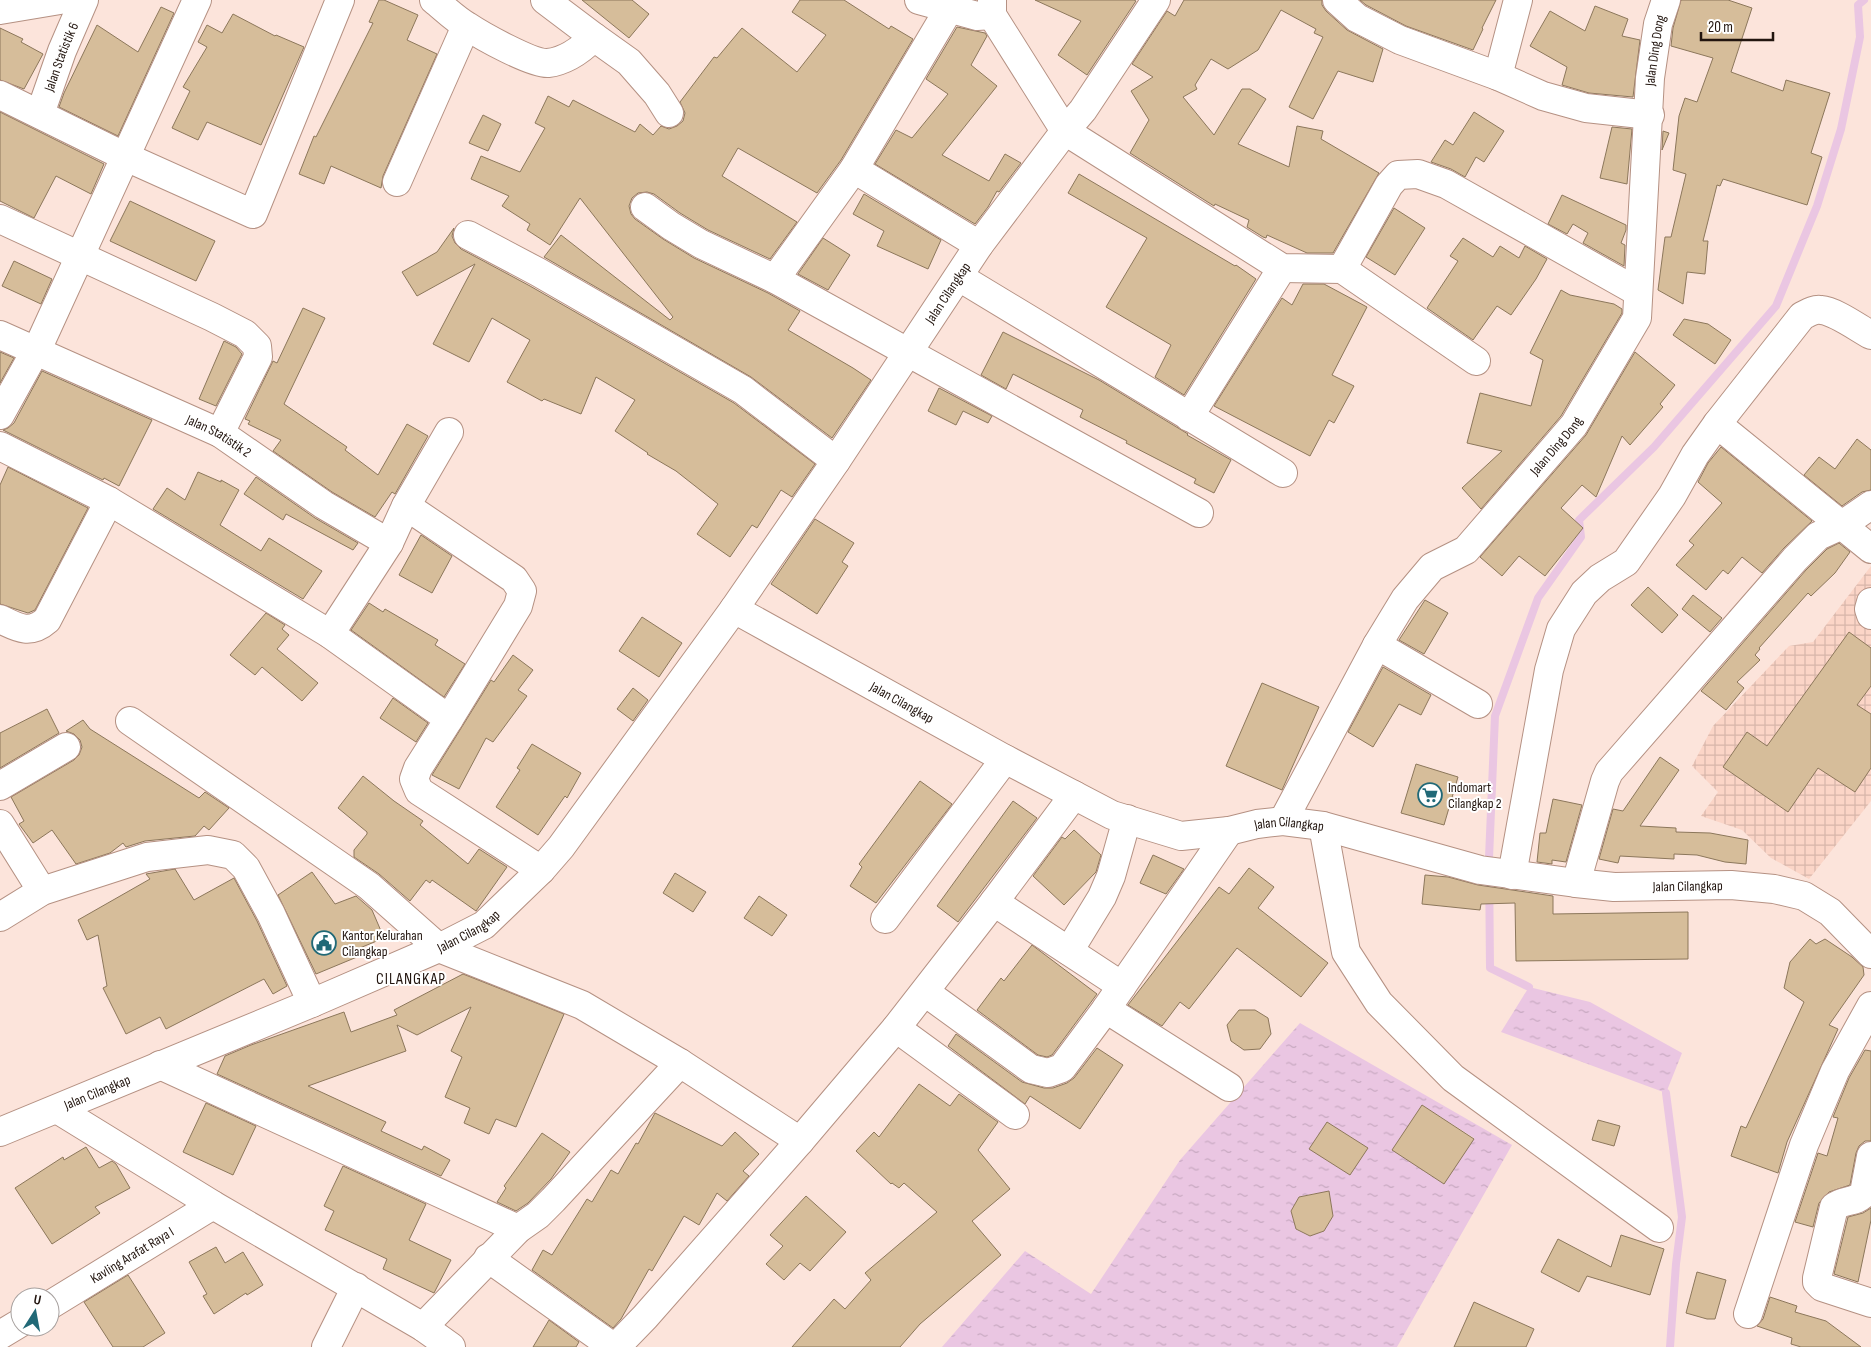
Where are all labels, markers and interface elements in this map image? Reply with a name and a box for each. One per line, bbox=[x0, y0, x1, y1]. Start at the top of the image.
scale bar bbox=[1701, 10, 1774, 42]
street label: Jalan Ding Dong bbox=[1641, 12, 1669, 87]
text: 20 m bbox=[1708, 18, 1733, 37]
street label: Jalan Statistik 6 bbox=[40, 20, 82, 94]
street label: Jalan Cilangkap bbox=[920, 259, 974, 327]
street label: Jalan Statistik 2 bbox=[183, 410, 255, 461]
street label: Jalan Ding Dong bbox=[1525, 413, 1586, 479]
street label: Jalan Cilangkap bbox=[866, 677, 937, 726]
place label: Indomart Cilangkap 2 bbox=[1448, 779, 1502, 812]
supermarket icon: Indomart Cilangkap 2 bbox=[1417, 782, 1443, 808]
street label: Jalan Cilangkap bbox=[1251, 812, 1325, 835]
street label: Jalan Cilangkap bbox=[1651, 877, 1723, 895]
street label: Jalan Cilangkap bbox=[433, 906, 503, 956]
place label: Kantor Kelurahan Cilangkap bbox=[342, 927, 423, 960]
public building icon: Kantor Kelurahan Cilangkap bbox=[311, 930, 337, 956]
district label: CILANGKAP bbox=[376, 970, 446, 989]
street label: Jalan Cilangkap bbox=[60, 1071, 133, 1113]
street label: Kavling Arafat Raya I bbox=[87, 1223, 177, 1287]
north arrow bbox=[10, 1287, 60, 1337]
text: U bbox=[32, 1291, 43, 1309]

